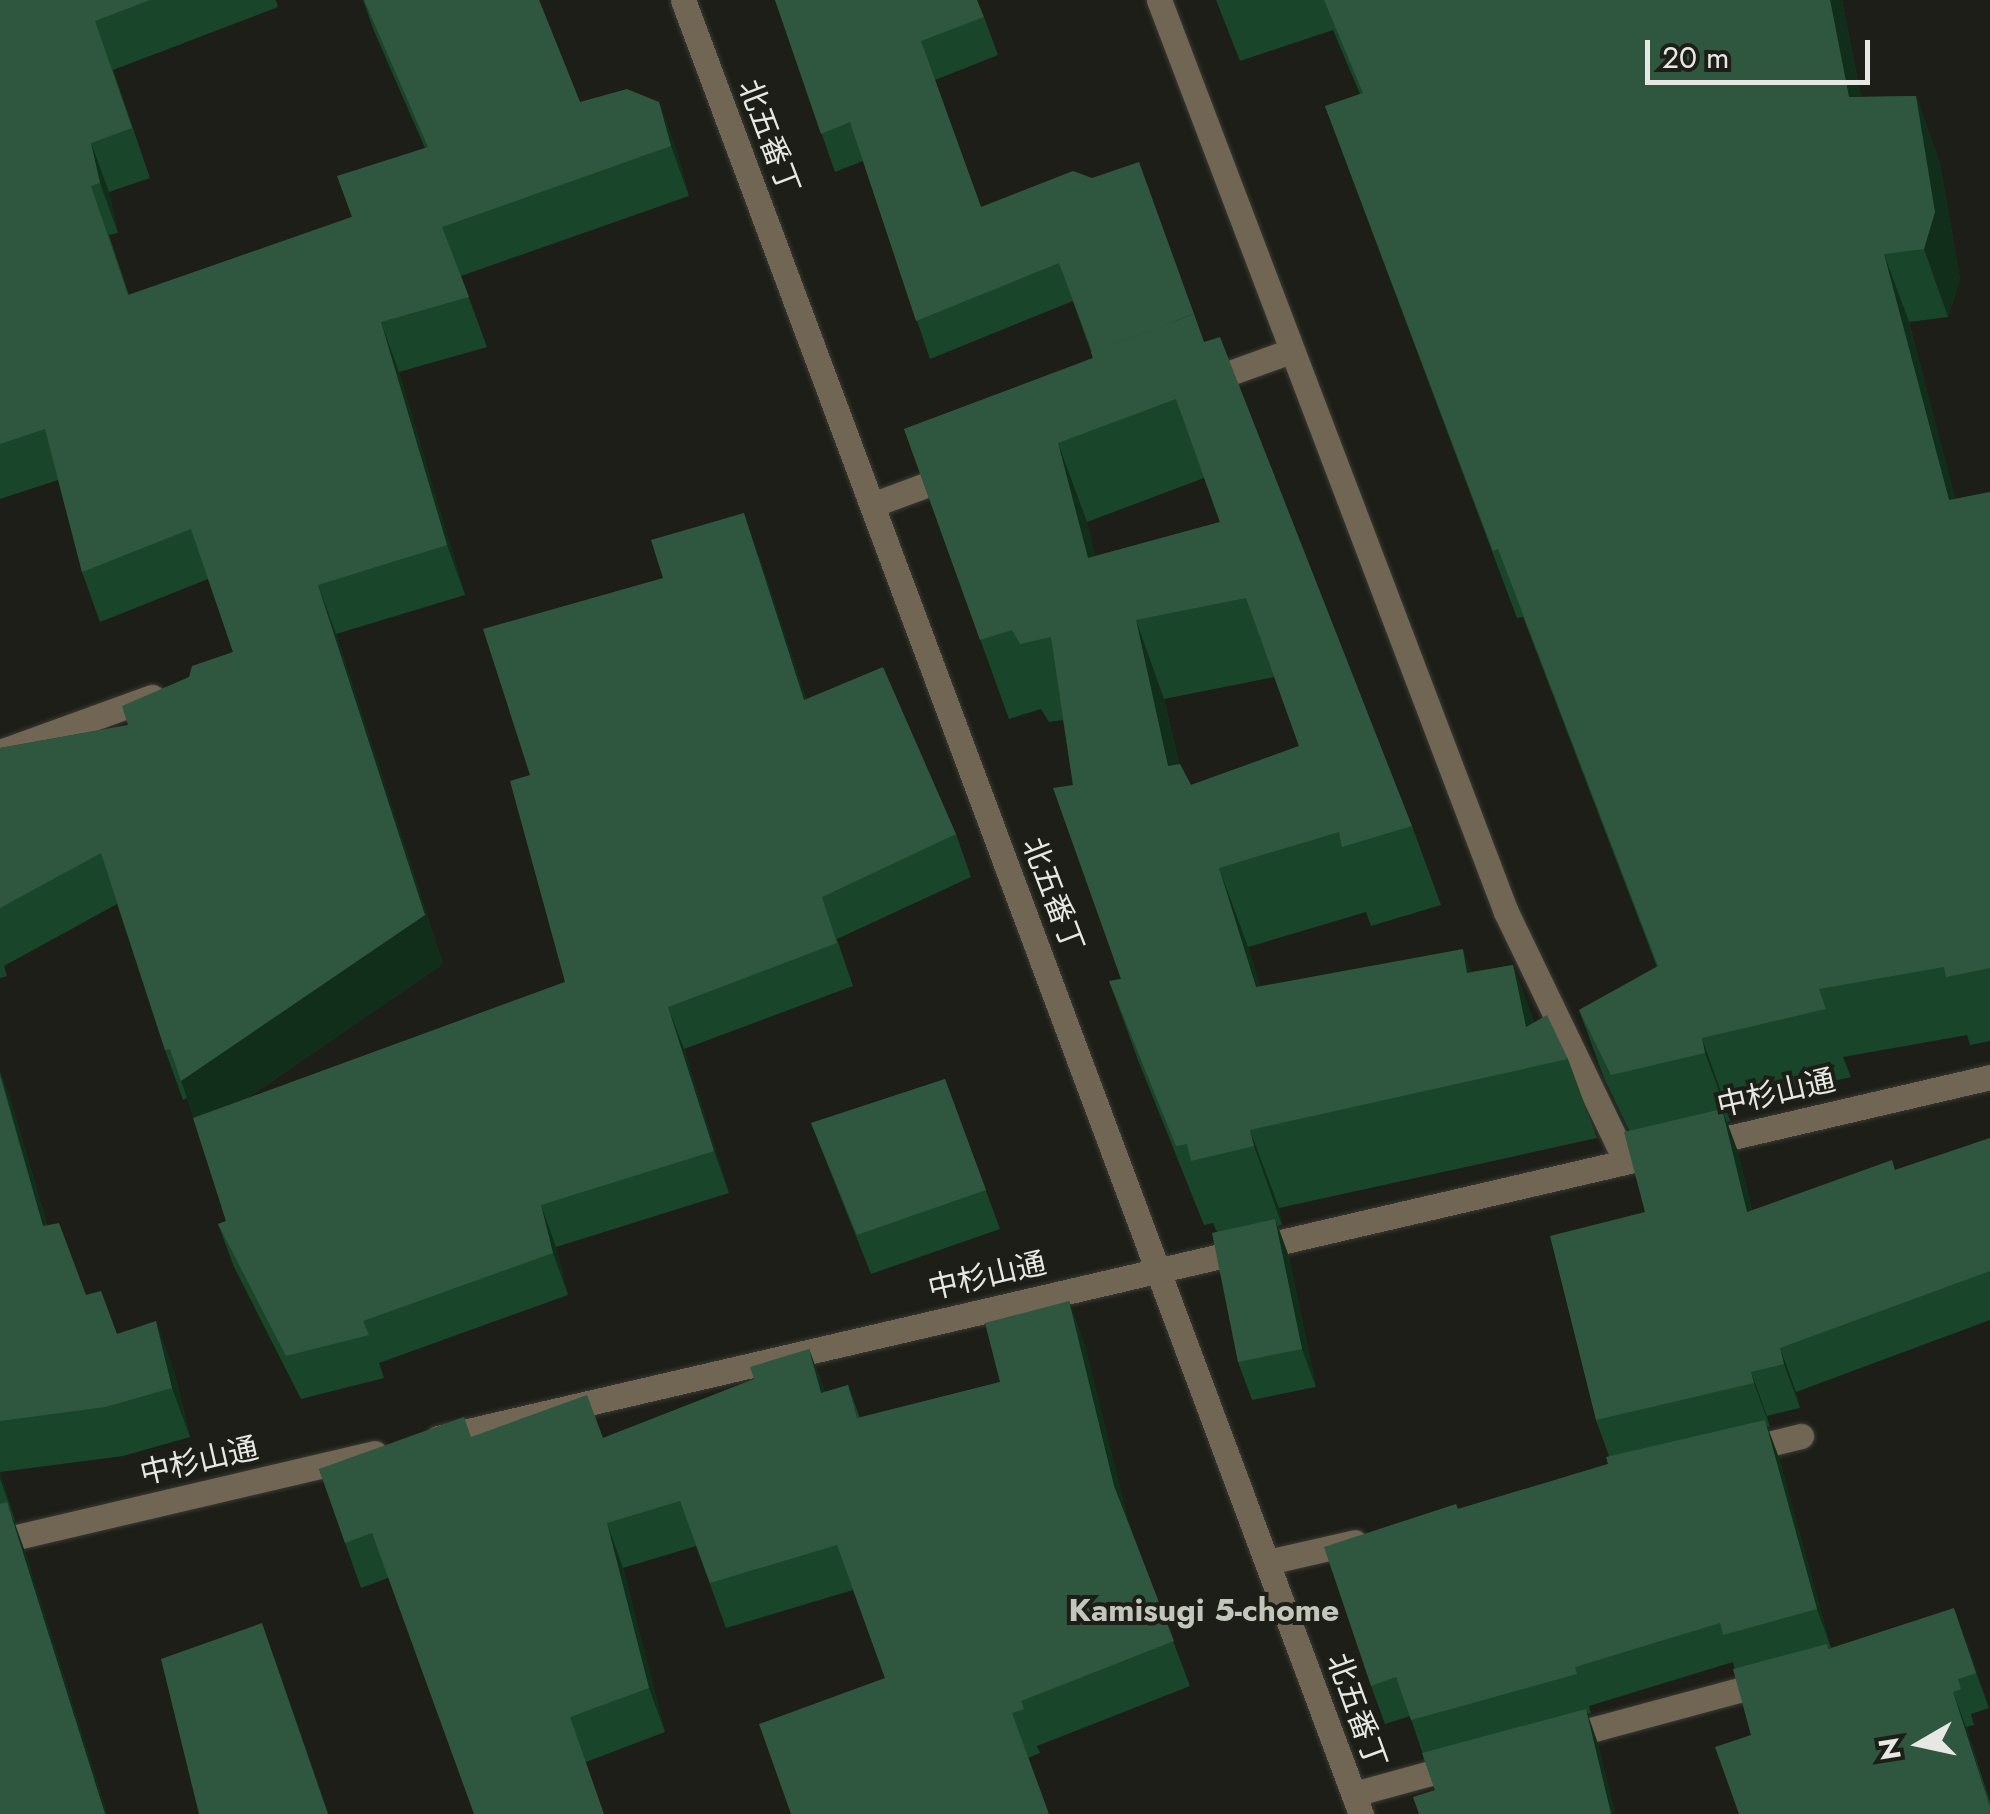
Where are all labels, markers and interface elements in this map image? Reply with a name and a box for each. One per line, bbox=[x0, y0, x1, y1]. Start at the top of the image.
scale bar bbox=[1650, 20, 1875, 82]
text: 20 m bbox=[1662, 36, 1729, 79]
street label: 北五番丁 bbox=[731, 75, 807, 199]
street label: 北五番丁 bbox=[1015, 833, 1091, 957]
street label: 中杉山通 bbox=[1713, 1062, 1839, 1124]
street label: 中杉山通 bbox=[924, 1245, 1050, 1307]
street label: 中杉山通 bbox=[136, 1430, 262, 1492]
district label: Kamisugi 5-chome bbox=[1069, 1591, 1339, 1629]
street label: 北五番丁 bbox=[1320, 1648, 1394, 1774]
north arrow bbox=[1870, 1694, 1970, 1794]
text: N bbox=[1868, 1735, 1912, 1763]

